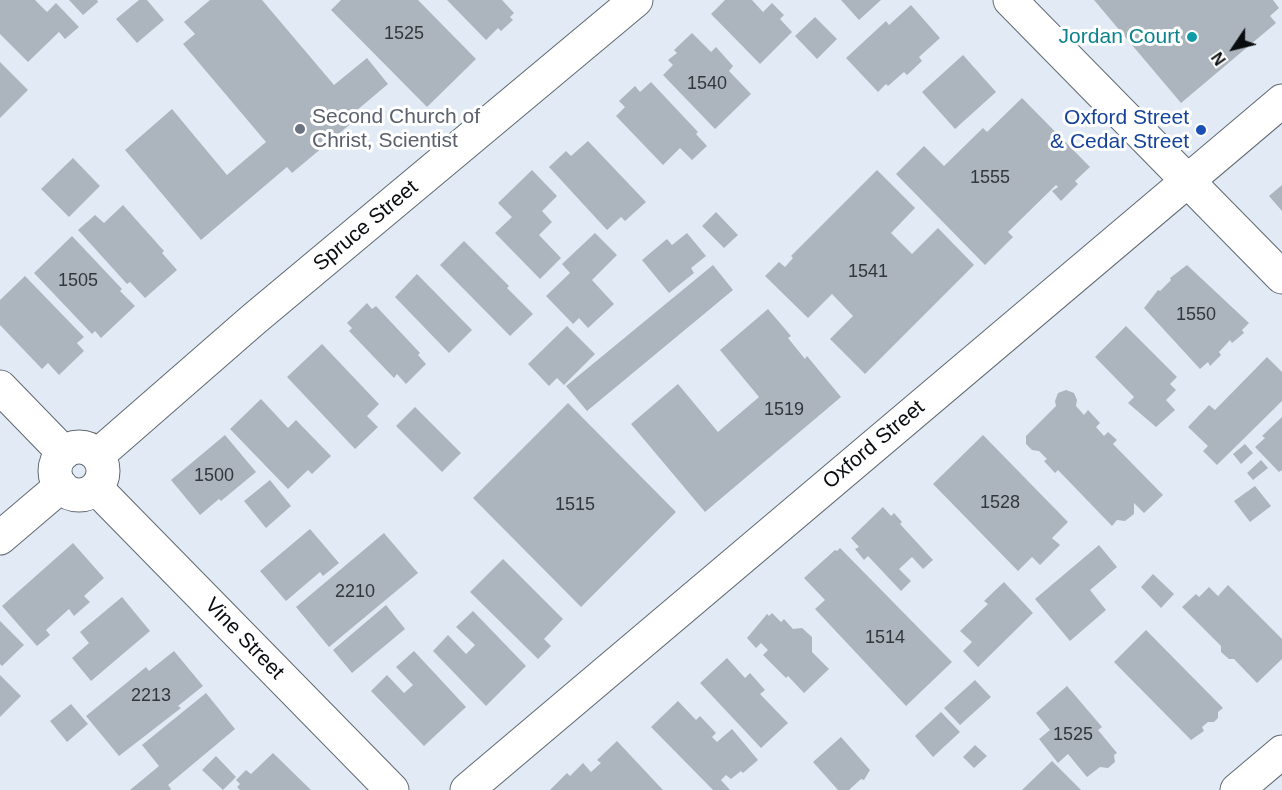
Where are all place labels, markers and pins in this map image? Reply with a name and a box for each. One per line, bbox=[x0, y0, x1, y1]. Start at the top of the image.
place label: Jordan Court bbox=[1059, 24, 1180, 50]
marker: Jordan Court bbox=[1185, 30, 1199, 44]
place label: Second Church of Christ, Scientist bbox=[312, 104, 480, 154]
place label: Oxford Street & Cedar Street bbox=[1050, 105, 1189, 155]
marker: Second Church of Christ, Scientist bbox=[293, 122, 307, 136]
marker: Oxford Street & Cedar Street bbox=[1194, 123, 1208, 137]

